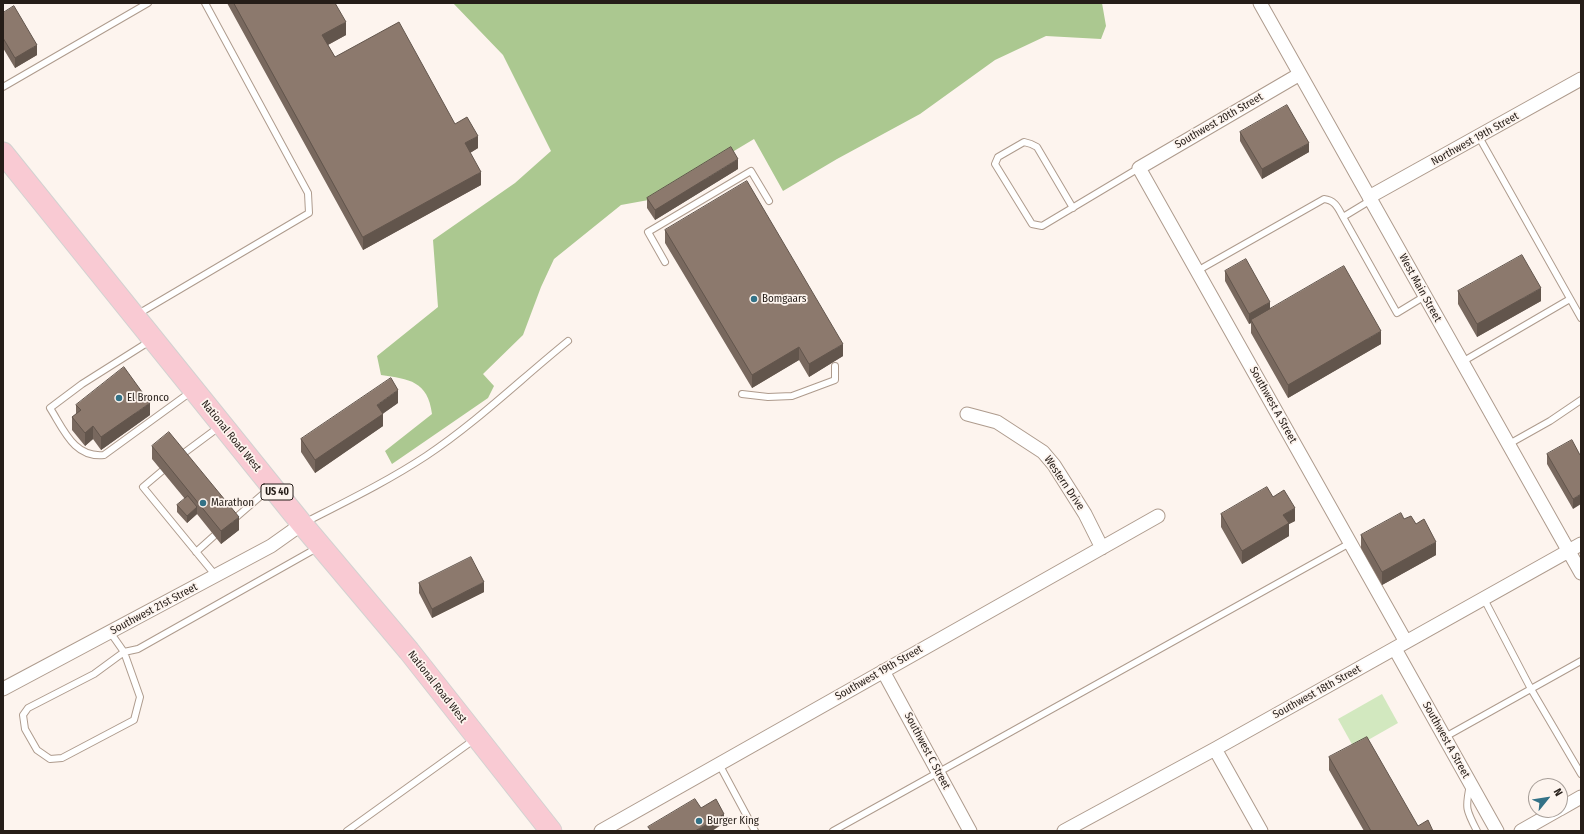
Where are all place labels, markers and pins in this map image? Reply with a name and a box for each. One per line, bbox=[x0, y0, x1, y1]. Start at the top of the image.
place label: Bomgaars bbox=[762, 292, 806, 306]
marker: Bomgaars bbox=[749, 294, 759, 304]
place label: El Bronco bbox=[127, 391, 169, 405]
marker: El Bronco bbox=[114, 393, 124, 403]
place label: Marathon bbox=[211, 496, 254, 510]
marker: Marathon bbox=[198, 498, 208, 508]
place label: Burger King bbox=[707, 814, 759, 828]
marker: Burger King bbox=[694, 816, 704, 826]

